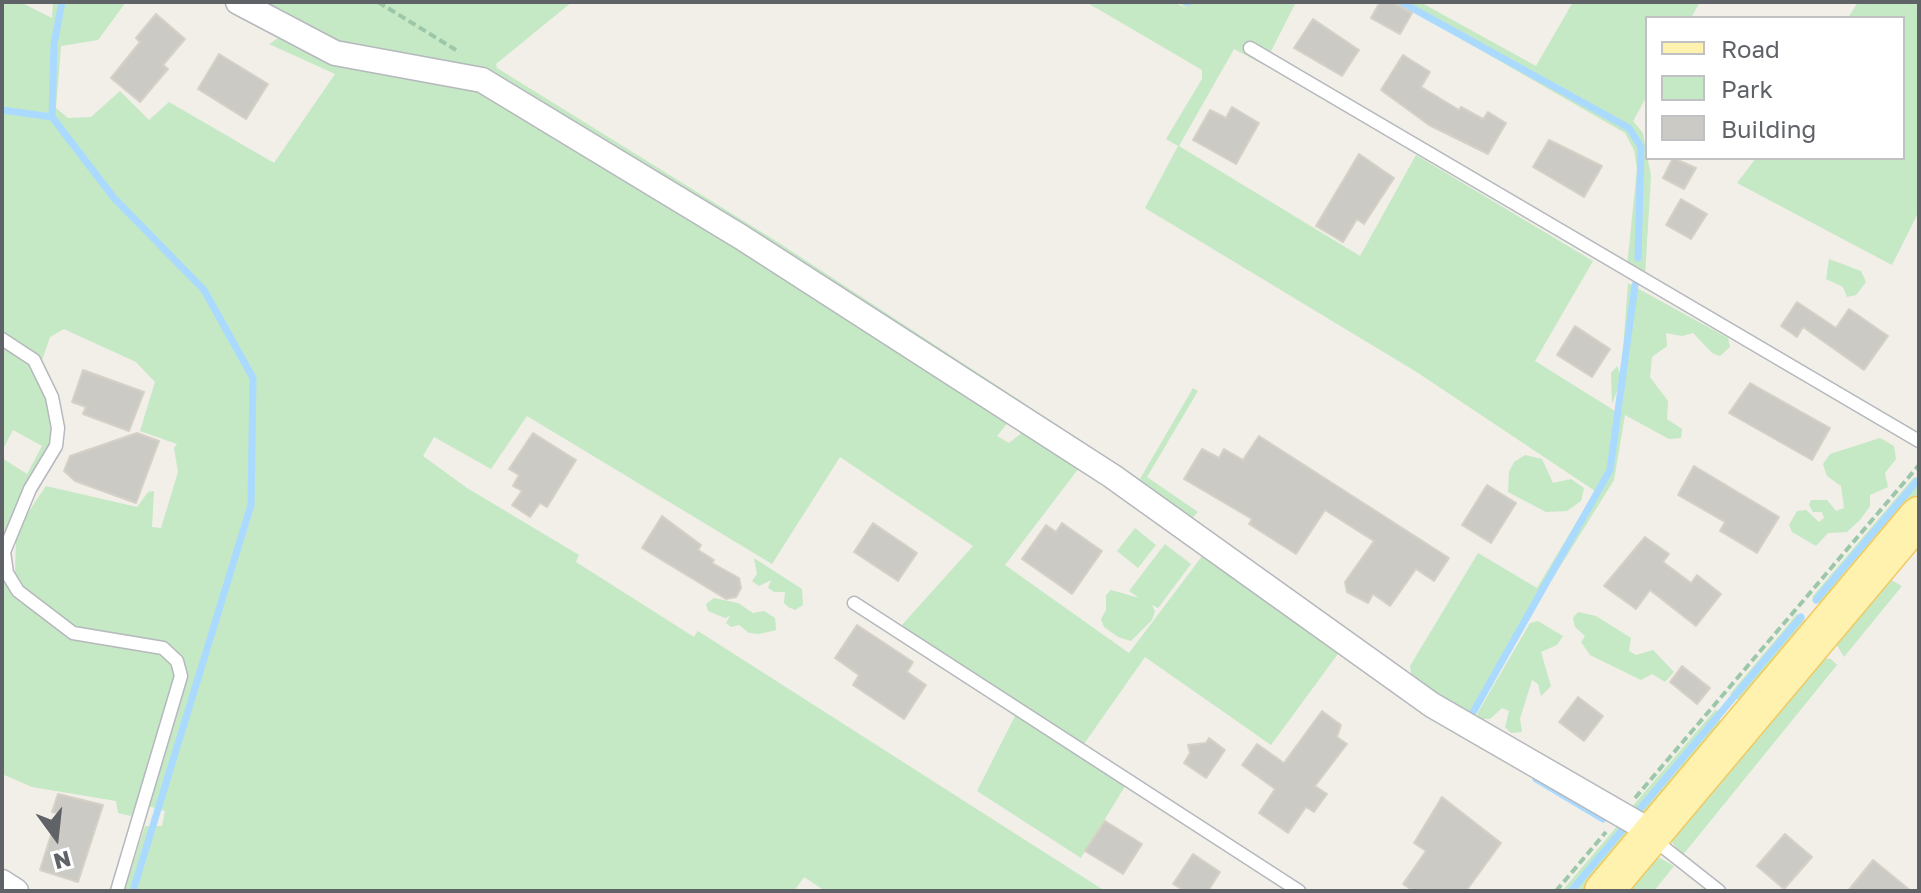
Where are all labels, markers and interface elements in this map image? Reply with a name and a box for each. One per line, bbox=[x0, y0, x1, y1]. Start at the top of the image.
legend bbox=[1645, 16, 1905, 160]
text: Road bbox=[1721, 34, 1780, 63]
text: Park bbox=[1721, 74, 1773, 103]
text: Building bbox=[1721, 114, 1816, 143]
north arrow bbox=[16, 797, 96, 877]
text: N bbox=[51, 845, 74, 876]

